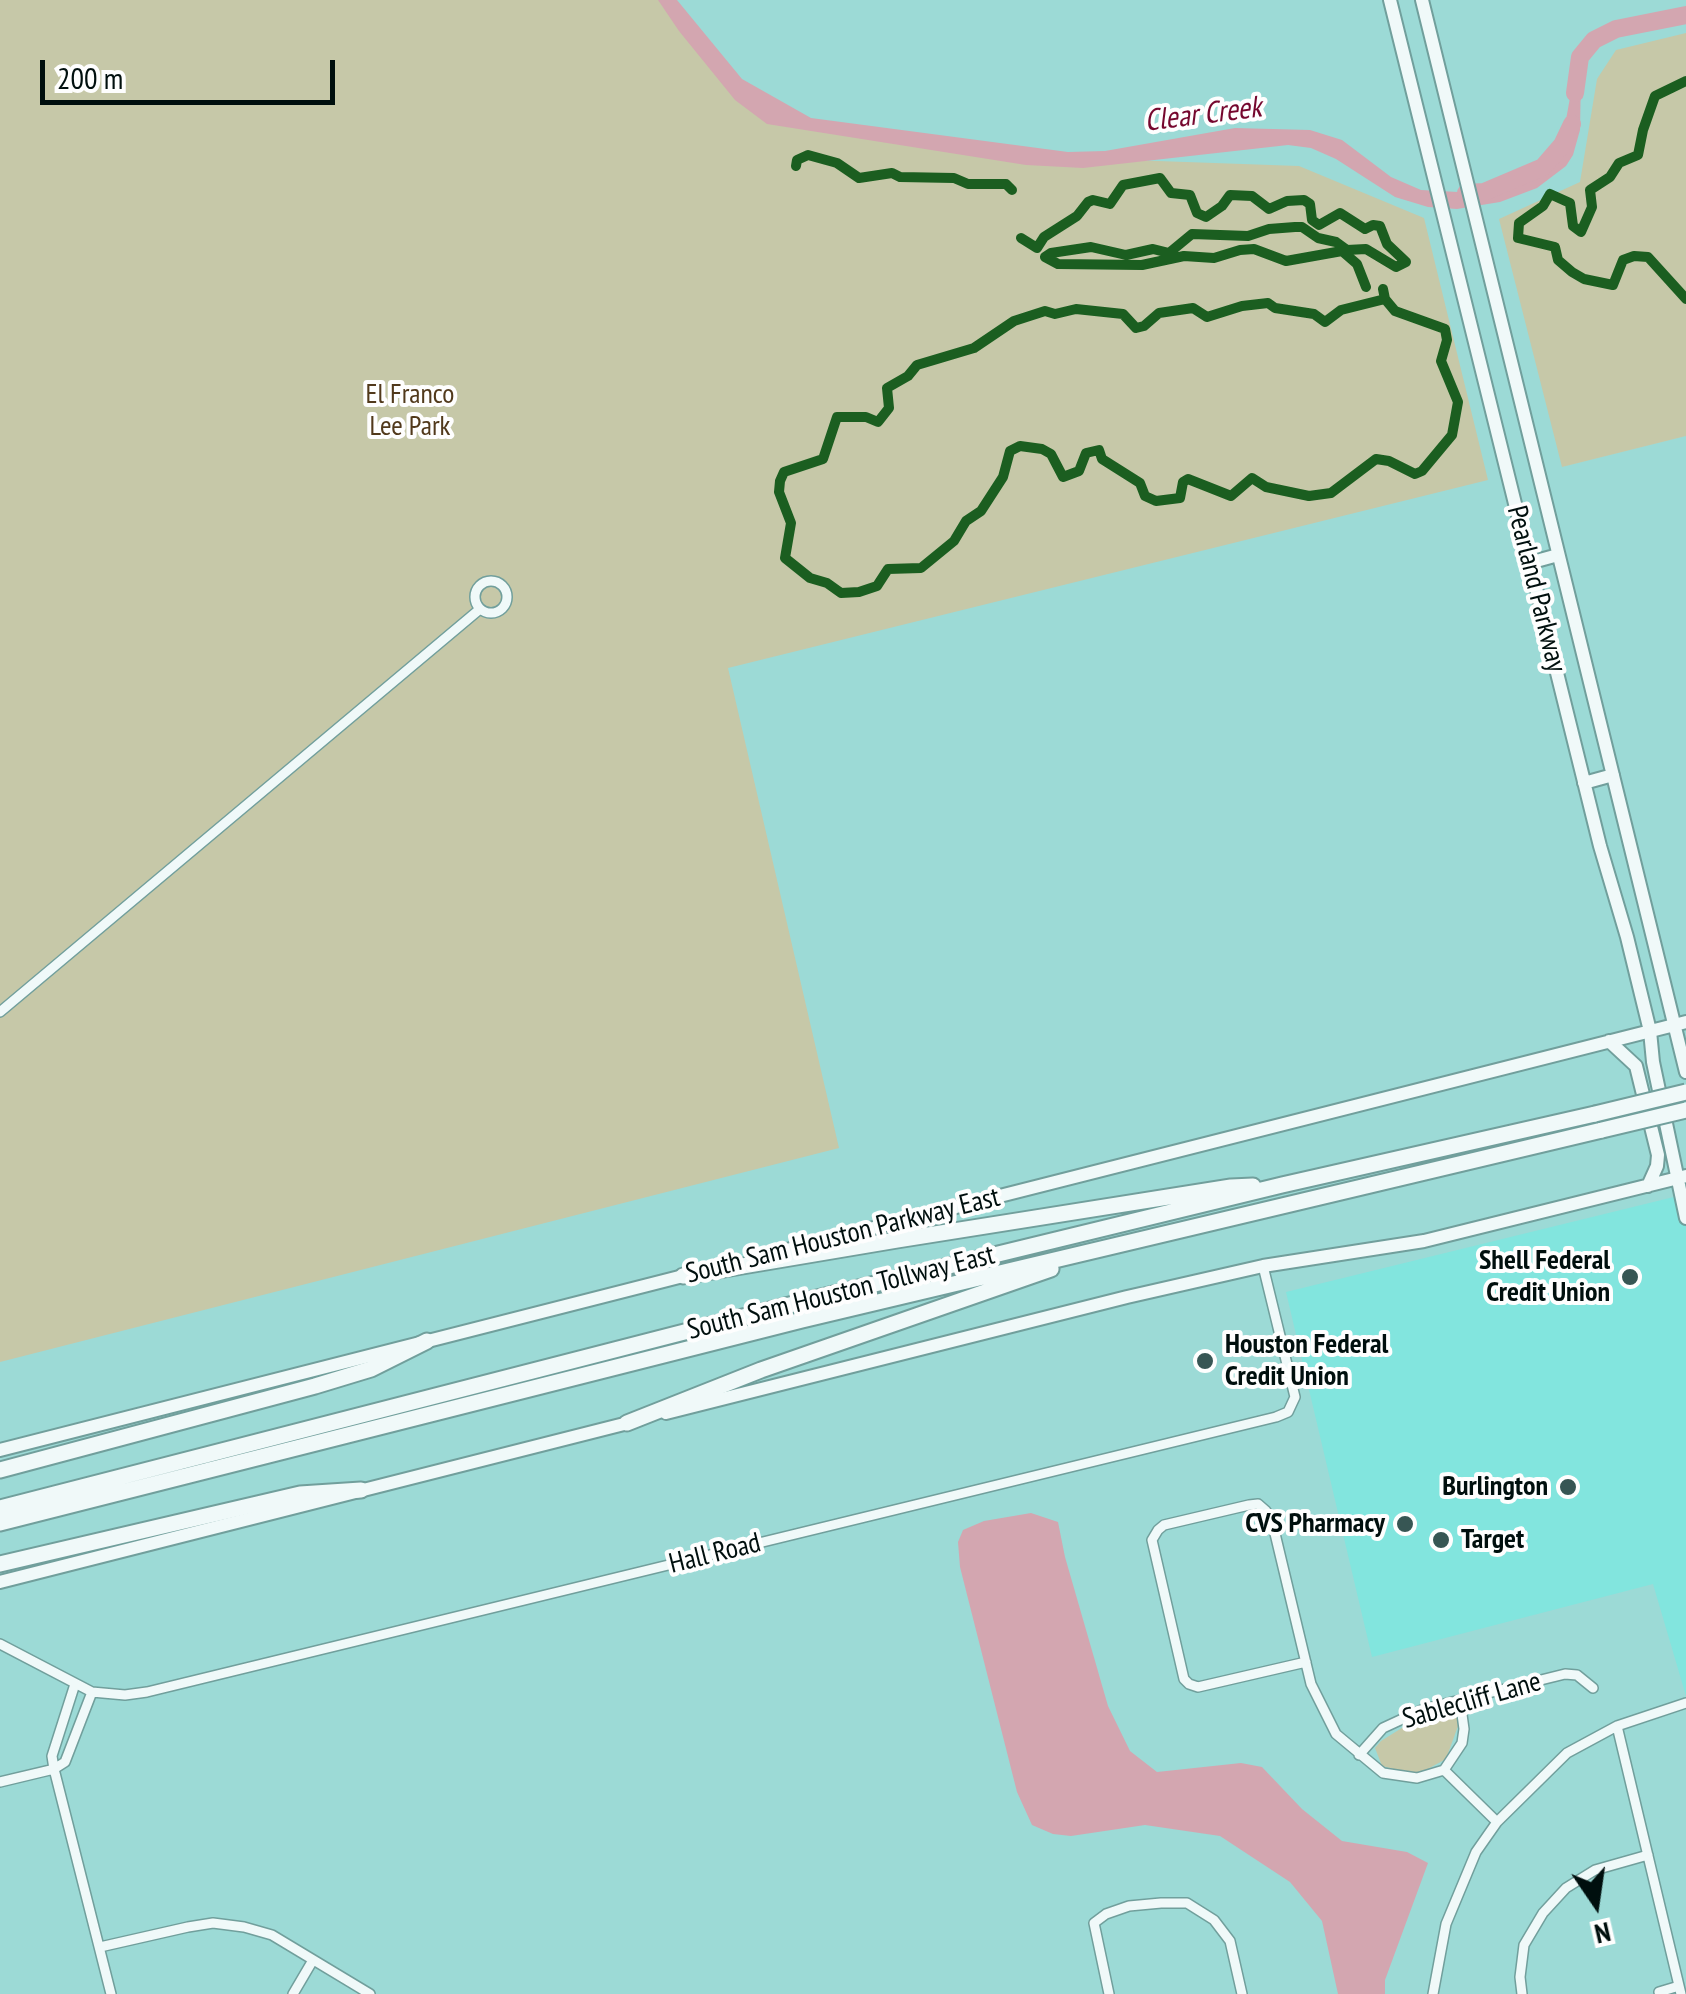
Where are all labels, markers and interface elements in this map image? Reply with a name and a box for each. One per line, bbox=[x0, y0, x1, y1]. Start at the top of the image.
scale bar bbox=[45, 40, 340, 102]
text: 200 m bbox=[57, 58, 123, 97]
water label: Clear Creek bbox=[1143, 90, 1263, 140]
park label: El Franco Lee Park bbox=[366, 378, 454, 444]
street label: Pearland Parkway bbox=[1499, 502, 1573, 676]
street label: South Sam Houston Parkway East bbox=[683, 1181, 1003, 1291]
street label: South Sam Houston Tollway East bbox=[684, 1239, 998, 1347]
place label: Shell Federal Credit Union bbox=[1479, 1244, 1610, 1310]
marker: Shell Federal Credit Union bbox=[1619, 1266, 1641, 1288]
place label: Houston Federal Credit Union bbox=[1225, 1328, 1388, 1394]
marker: Houston Federal Credit Union bbox=[1194, 1350, 1216, 1372]
place label: Burlington bbox=[1442, 1470, 1548, 1504]
marker: Burlington bbox=[1557, 1476, 1579, 1498]
place label: CVS Pharmacy bbox=[1245, 1507, 1385, 1541]
marker: CVS Pharmacy bbox=[1394, 1513, 1416, 1535]
place label: Target bbox=[1461, 1523, 1524, 1557]
street label: Hall Road bbox=[666, 1526, 764, 1582]
marker: Target bbox=[1430, 1529, 1452, 1551]
street label: Sablecliff Lane bbox=[1399, 1665, 1545, 1737]
north arrow bbox=[1546, 1854, 1646, 1954]
text: N bbox=[1591, 1914, 1614, 1953]

